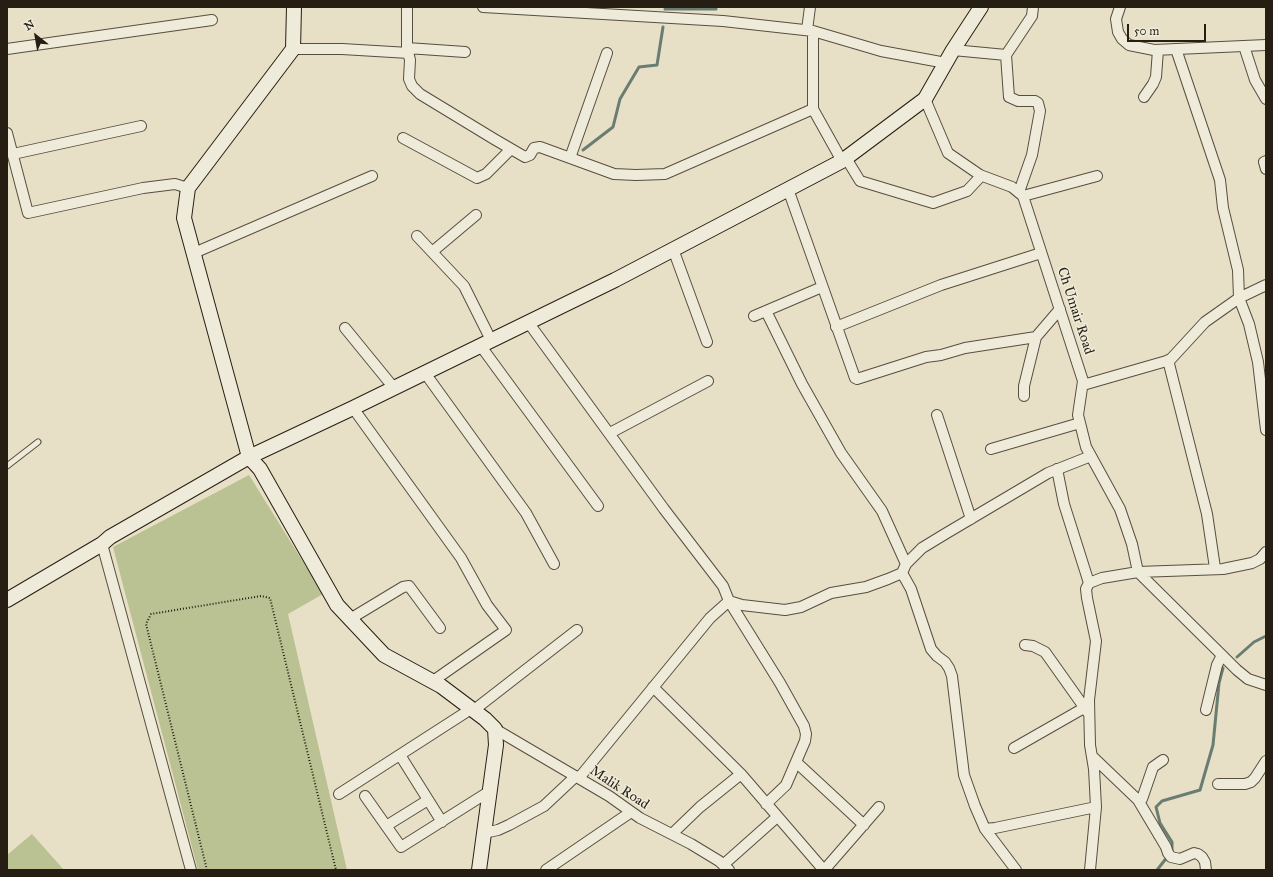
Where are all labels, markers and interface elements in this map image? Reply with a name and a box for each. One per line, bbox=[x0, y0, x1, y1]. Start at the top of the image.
north arrow bbox=[16, 16, 56, 56]
scale bar bbox=[1129, 16, 1208, 42]
text: N bbox=[22, 17, 37, 33]
text: 50 m bbox=[1134, 24, 1159, 38]
street label: Ch Umair Road bbox=[1053, 265, 1097, 357]
street label: Malik Road bbox=[586, 763, 652, 813]

